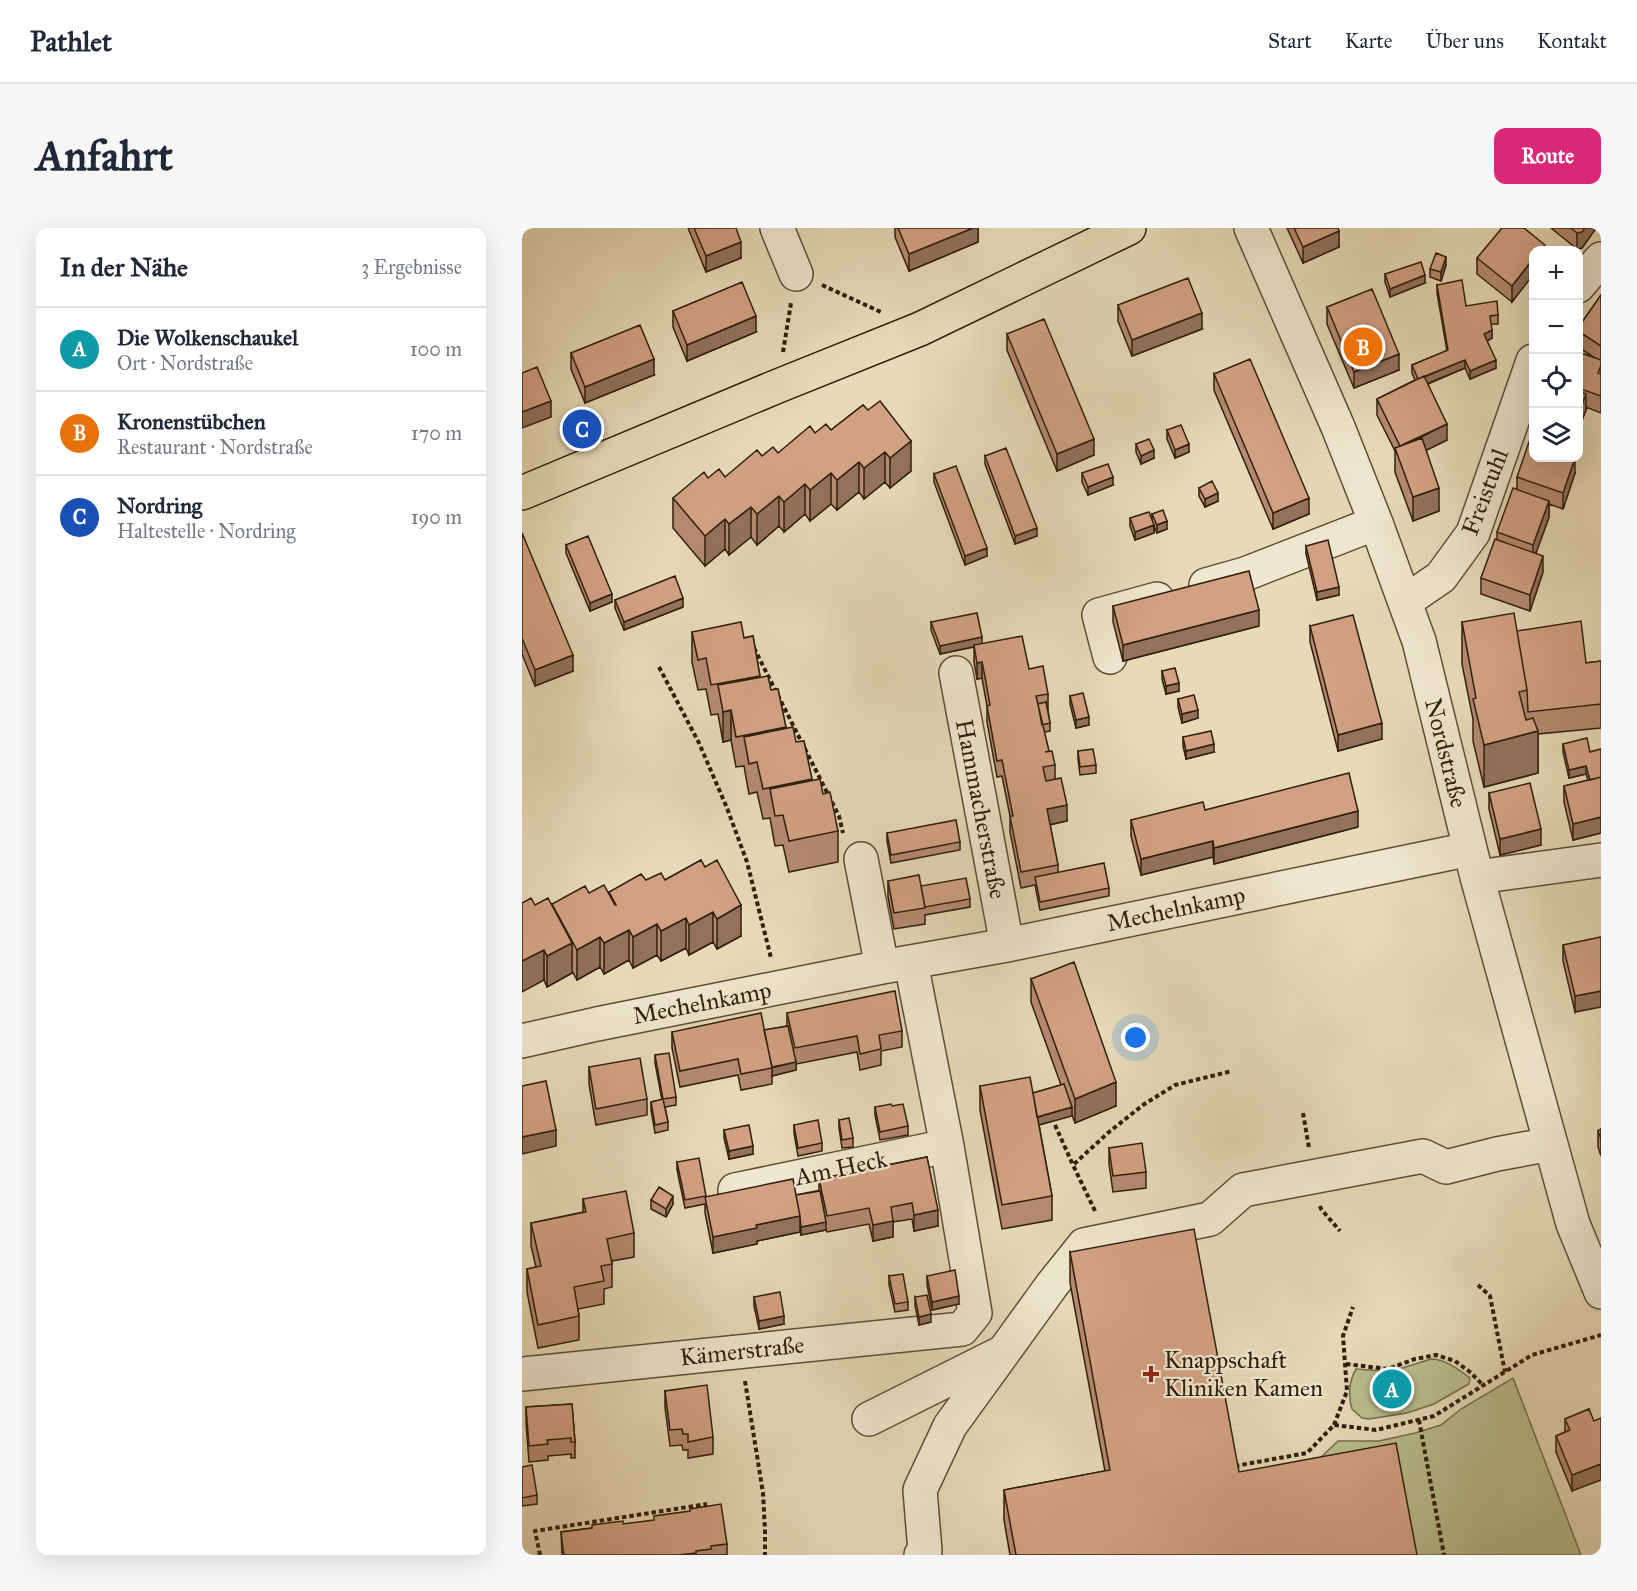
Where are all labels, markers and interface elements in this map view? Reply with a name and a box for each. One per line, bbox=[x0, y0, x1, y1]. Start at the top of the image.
text: Pathlet bbox=[30, 24, 112, 59]
text: Start bbox=[1268, 28, 1312, 54]
text: Karte bbox=[1345, 28, 1393, 54]
text: Über uns bbox=[1426, 28, 1504, 54]
text: Kontakt bbox=[1537, 28, 1607, 54]
button: Route bbox=[1494, 128, 1601, 184]
text: Anfahrt bbox=[36, 130, 173, 182]
map controls bbox=[1529, 246, 1583, 462]
button: + bbox=[1529, 246, 1583, 300]
text: In der Nähe bbox=[60, 251, 188, 283]
text: 3 Ergebnisse bbox=[361, 255, 462, 279]
button: − bbox=[1529, 300, 1583, 354]
text: Die Wolkenschaukel bbox=[117, 324, 298, 351]
pin: B bbox=[1344, 324, 1382, 370]
text: A bbox=[73, 337, 86, 361]
text: 100 m bbox=[410, 337, 462, 361]
text: Ort · Nordstraße bbox=[117, 351, 253, 375]
button: locate bbox=[1529, 354, 1583, 408]
pin: C bbox=[562, 406, 602, 452]
text: Kronenstübchen bbox=[117, 408, 266, 435]
button: layers bbox=[1529, 408, 1583, 462]
text: B bbox=[73, 421, 86, 445]
text: 170 m bbox=[411, 421, 462, 445]
text: Restaurant · Nordstraße bbox=[117, 435, 313, 459]
street label: Freistuhl bbox=[1455, 444, 1515, 540]
text: Nordring bbox=[117, 492, 202, 519]
text: C bbox=[73, 505, 86, 529]
text: 190 m bbox=[411, 505, 462, 529]
text: Haltestelle · Nordring bbox=[117, 519, 296, 543]
street label: Nordstraße bbox=[1418, 695, 1474, 811]
street label: Hammacherstraße bbox=[949, 717, 1013, 901]
street label: Mechelnkamp bbox=[1104, 880, 1248, 938]
street label: Mechelnkamp bbox=[630, 975, 774, 1031]
your location bbox=[1121, 1023, 1150, 1052]
street label: Am Heck bbox=[791, 1143, 891, 1193]
street label: Kämerstraße bbox=[678, 1330, 806, 1372]
place label: Knappschaft Kliniken Kamen bbox=[1164, 1345, 1323, 1403]
marker: Knappschaft Kliniken Kamen bbox=[1142, 1365, 1160, 1383]
pin: A bbox=[1372, 1366, 1412, 1412]

